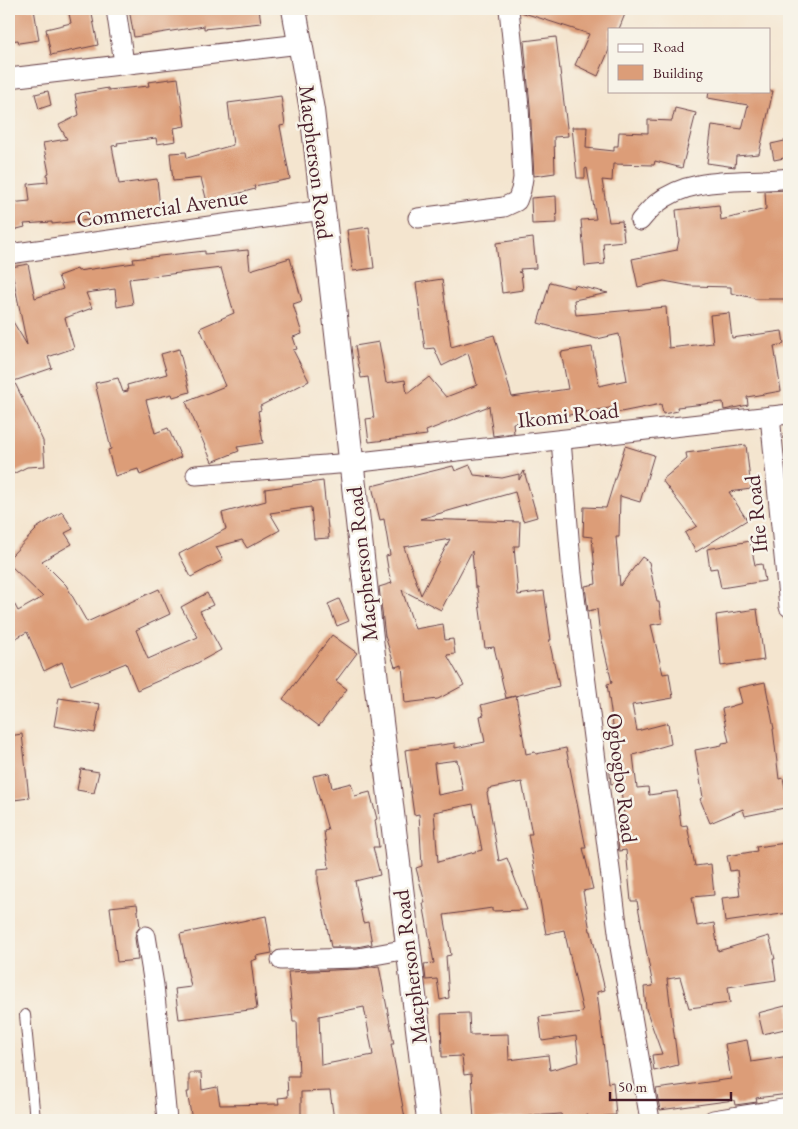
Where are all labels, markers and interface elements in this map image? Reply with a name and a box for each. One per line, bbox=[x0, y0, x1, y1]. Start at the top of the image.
legend bbox=[608, 28, 770, 92]
text: Road bbox=[653, 37, 685, 56]
text: Building bbox=[653, 63, 703, 82]
street label: Macpherson Road bbox=[292, 83, 340, 242]
street label: Commercial Avenue bbox=[75, 182, 250, 234]
street label: Ikomi Road bbox=[516, 395, 621, 435]
street label: Ifie Road bbox=[737, 473, 774, 554]
street label: Macpherson Road bbox=[339, 484, 385, 643]
street label: Ogbogbo Road bbox=[600, 711, 644, 846]
street label: Macpherson Road bbox=[386, 887, 434, 1046]
scale bar bbox=[610, 1069, 732, 1101]
text: 50 m bbox=[618, 1077, 647, 1096]

